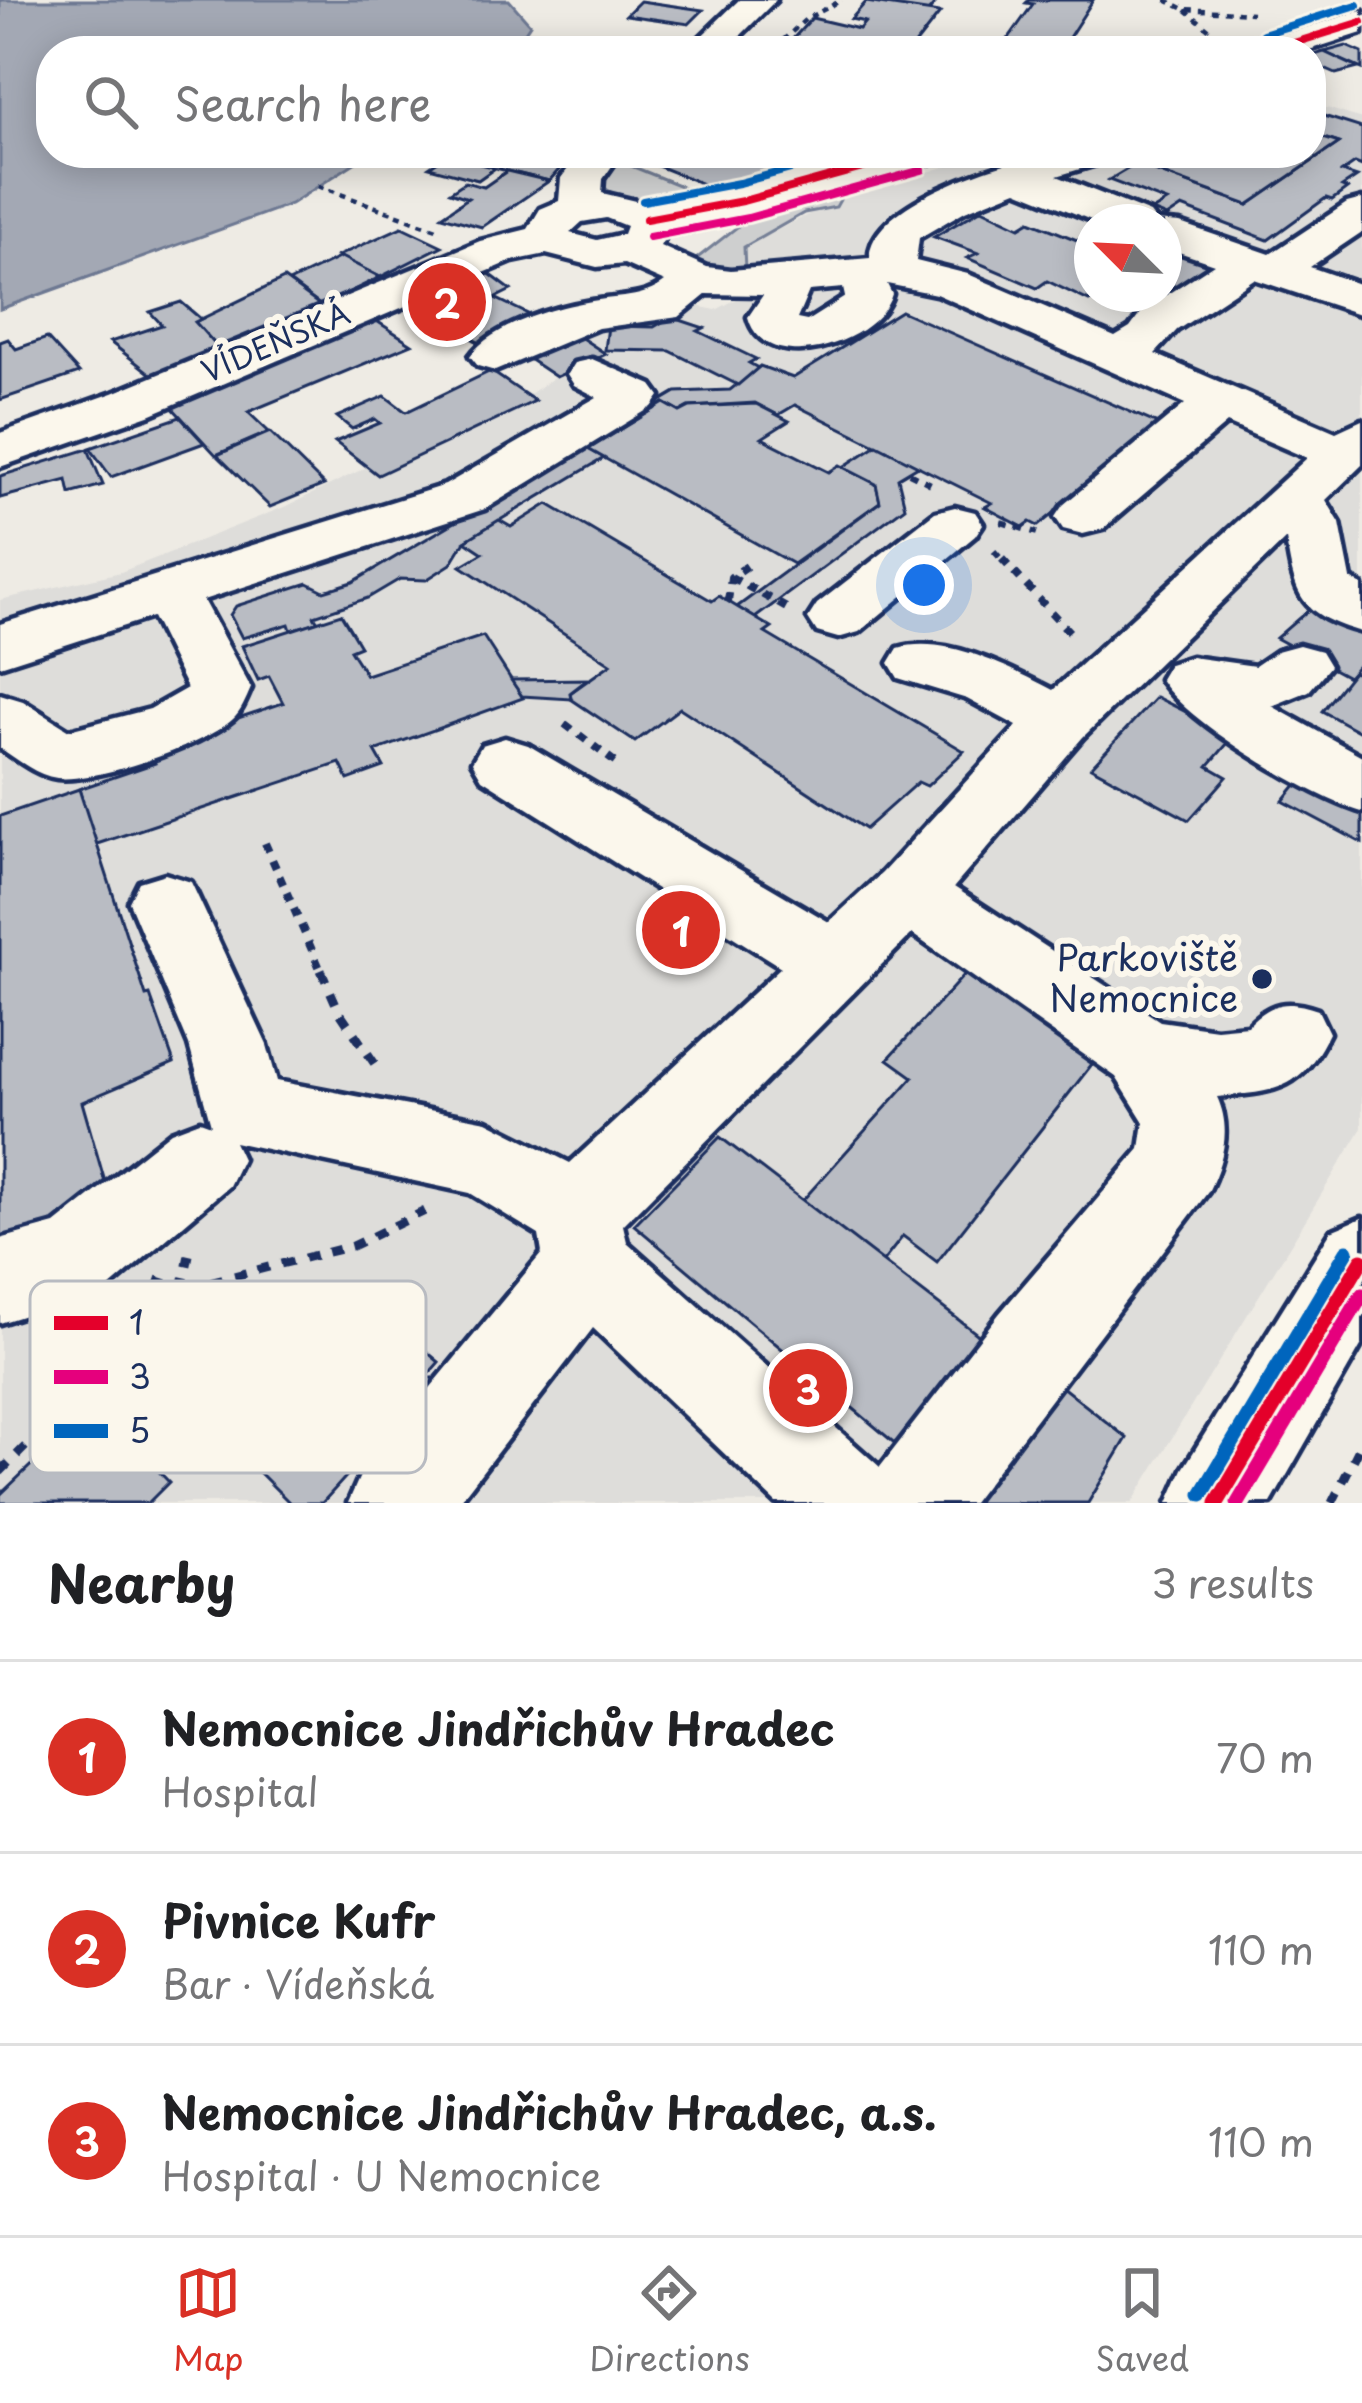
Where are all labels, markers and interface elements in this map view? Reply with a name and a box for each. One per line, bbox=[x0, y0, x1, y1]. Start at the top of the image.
search box bbox=[36, 36, 1326, 168]
text: Search here bbox=[174, 68, 431, 136]
icon: search bbox=[78, 69, 144, 135]
north arrow bbox=[1074, 204, 1182, 312]
pin: 2 bbox=[408, 257, 486, 347]
street label: VÍDEŇSKÁ bbox=[194, 289, 356, 392]
your location bbox=[894, 555, 954, 615]
pin: 1 bbox=[642, 885, 720, 975]
place label: Parkoviště Nemocnice bbox=[1049, 929, 1238, 1024]
marker: Parkoviště Nemocnice bbox=[1249, 966, 1275, 992]
legend bbox=[30, 1281, 426, 1473]
text: 1 bbox=[129, 1296, 144, 1346]
pin: 3 bbox=[769, 1343, 847, 1433]
text: 3 bbox=[129, 1350, 151, 1400]
text: 5 bbox=[129, 1404, 150, 1454]
text: Nearby bbox=[48, 1543, 235, 1620]
text: 3 results bbox=[1151, 1552, 1314, 1611]
text: Nemocnice Jindřichův Hradec bbox=[162, 1693, 835, 1761]
text: 1 bbox=[78, 1727, 96, 1786]
text: 70 m bbox=[1216, 1727, 1314, 1786]
text: Hospital bbox=[162, 1761, 319, 1820]
text: Pivnice Kufr bbox=[162, 1885, 435, 1953]
text: 2 bbox=[73, 1919, 101, 1978]
text: 110 m bbox=[1208, 1919, 1314, 1978]
text: Bar · Vídeňská bbox=[162, 1953, 434, 2012]
text: Nemocnice Jindřichův Hradec, a.s. bbox=[162, 2077, 937, 2145]
text: 3 bbox=[74, 2111, 100, 2170]
text: 110 m bbox=[1208, 2111, 1314, 2170]
text: Hospital · U Nemocnice bbox=[162, 2145, 601, 2204]
tab: Map bbox=[173, 2260, 243, 2382]
tab: Directions bbox=[589, 2260, 750, 2382]
tab: Saved bbox=[1095, 2260, 1189, 2382]

